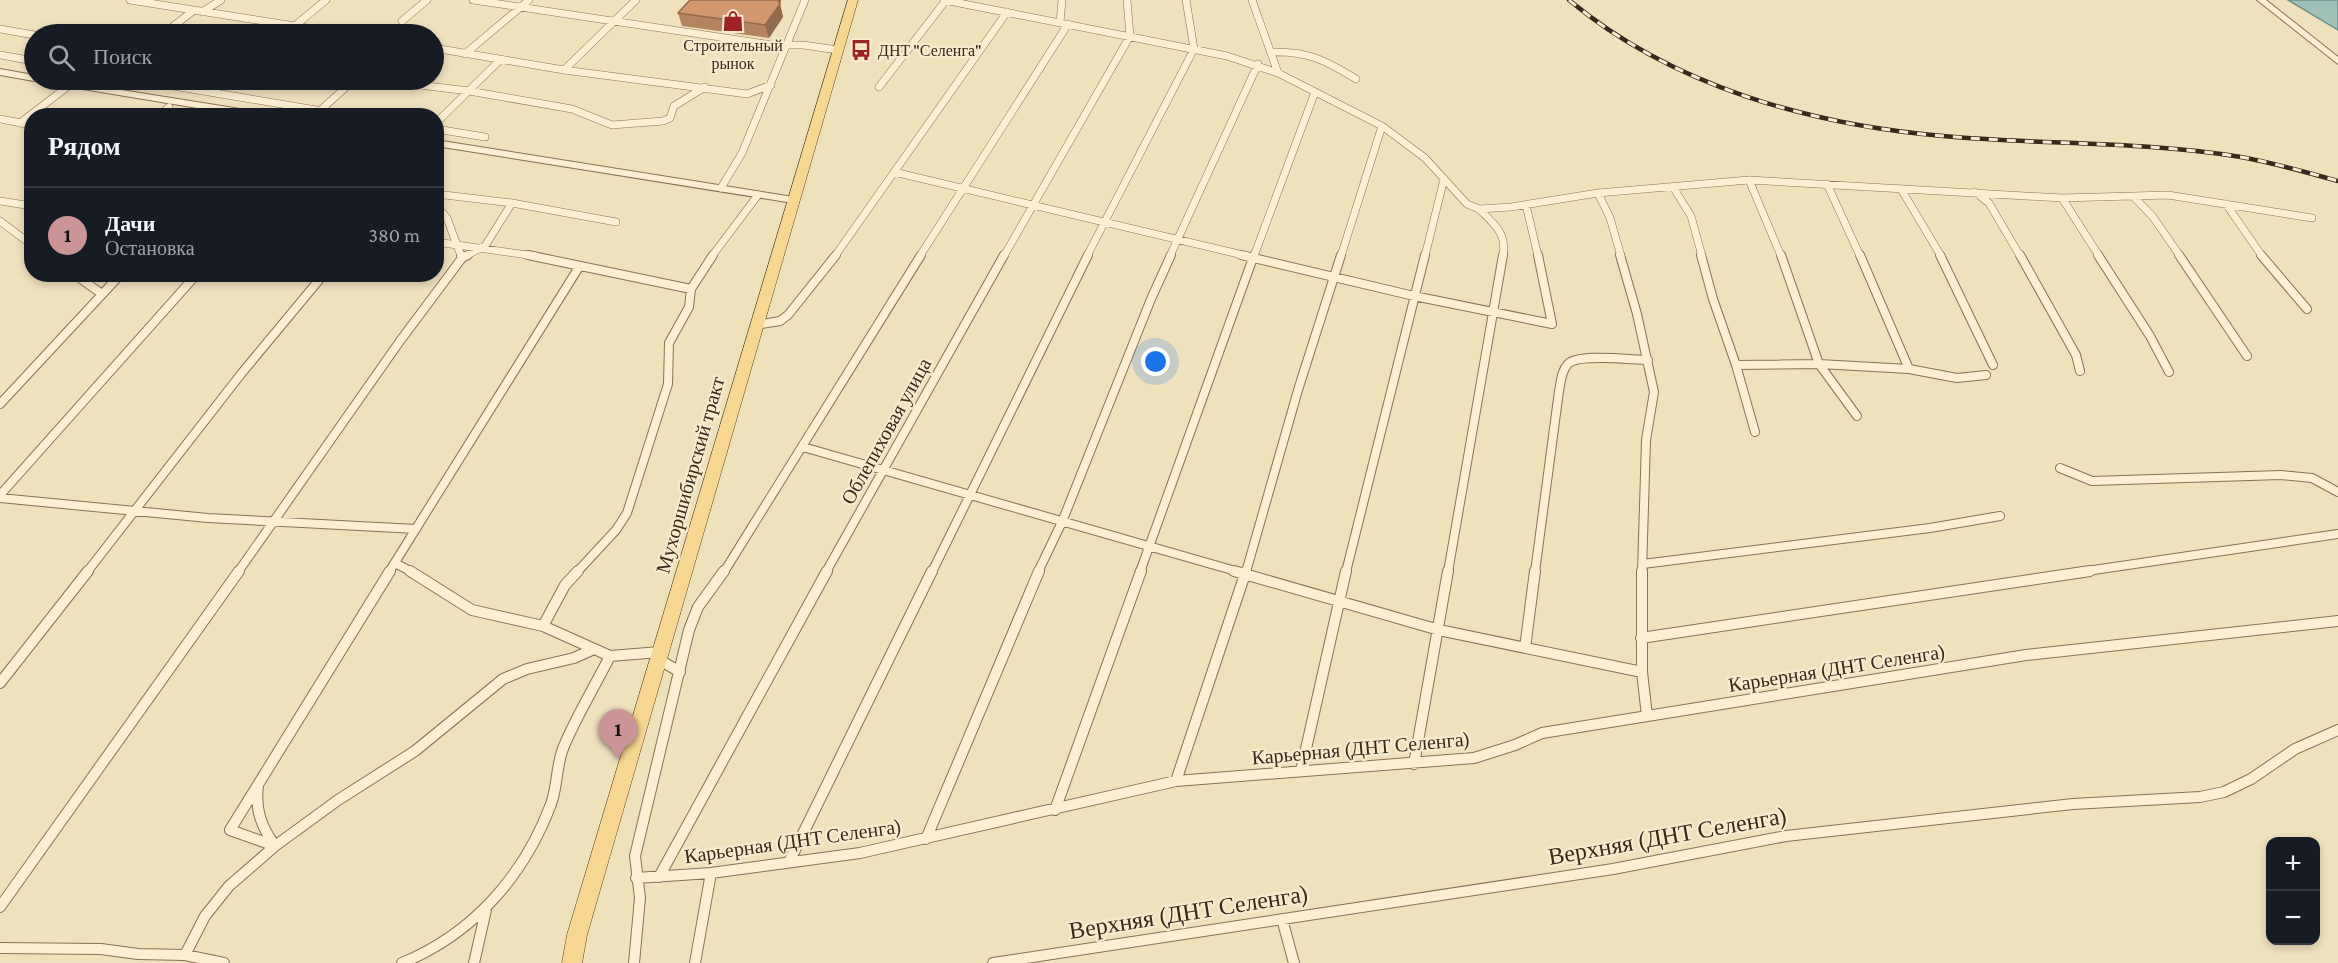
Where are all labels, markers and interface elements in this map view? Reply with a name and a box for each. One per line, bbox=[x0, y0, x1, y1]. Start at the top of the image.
shop icon: Строительный рынок bbox=[721, 9, 745, 33]
search box bbox=[24, 24, 444, 90]
place label: Строительный рынок bbox=[683, 37, 783, 73]
bus stop icon: ДНТ "Селенга" bbox=[849, 38, 873, 62]
icon: search bbox=[45, 41, 78, 74]
place label: ДНТ "Селенга" bbox=[878, 42, 982, 60]
text: Поиск bbox=[93, 44, 152, 69]
text: Рядом bbox=[48, 132, 121, 161]
text: Дачи bbox=[105, 211, 155, 236]
text: 1 bbox=[64, 224, 71, 246]
text: 380 m bbox=[369, 224, 420, 246]
text: Остановка bbox=[105, 237, 195, 259]
your location bbox=[1141, 347, 1170, 376]
street label: Облепиховая улица bbox=[837, 354, 936, 509]
street label: Мухоршибирский тракт bbox=[651, 374, 730, 576]
street label: Карьерная (ДНТ Селенга) bbox=[1727, 640, 1947, 697]
pin: 1 bbox=[598, 710, 638, 759]
street label: Карьерная (ДНТ Селенга) bbox=[1251, 727, 1471, 770]
street label: Верхняя (ДНТ Селенга) bbox=[1546, 801, 1790, 871]
street label: Карьерная (ДНТ Селенга) bbox=[683, 815, 903, 868]
map controls bbox=[2266, 837, 2320, 945]
button: + bbox=[2266, 837, 2320, 891]
street label: Верхняя (ДНТ Селенга) bbox=[1067, 879, 1311, 945]
button: − bbox=[2266, 891, 2320, 945]

